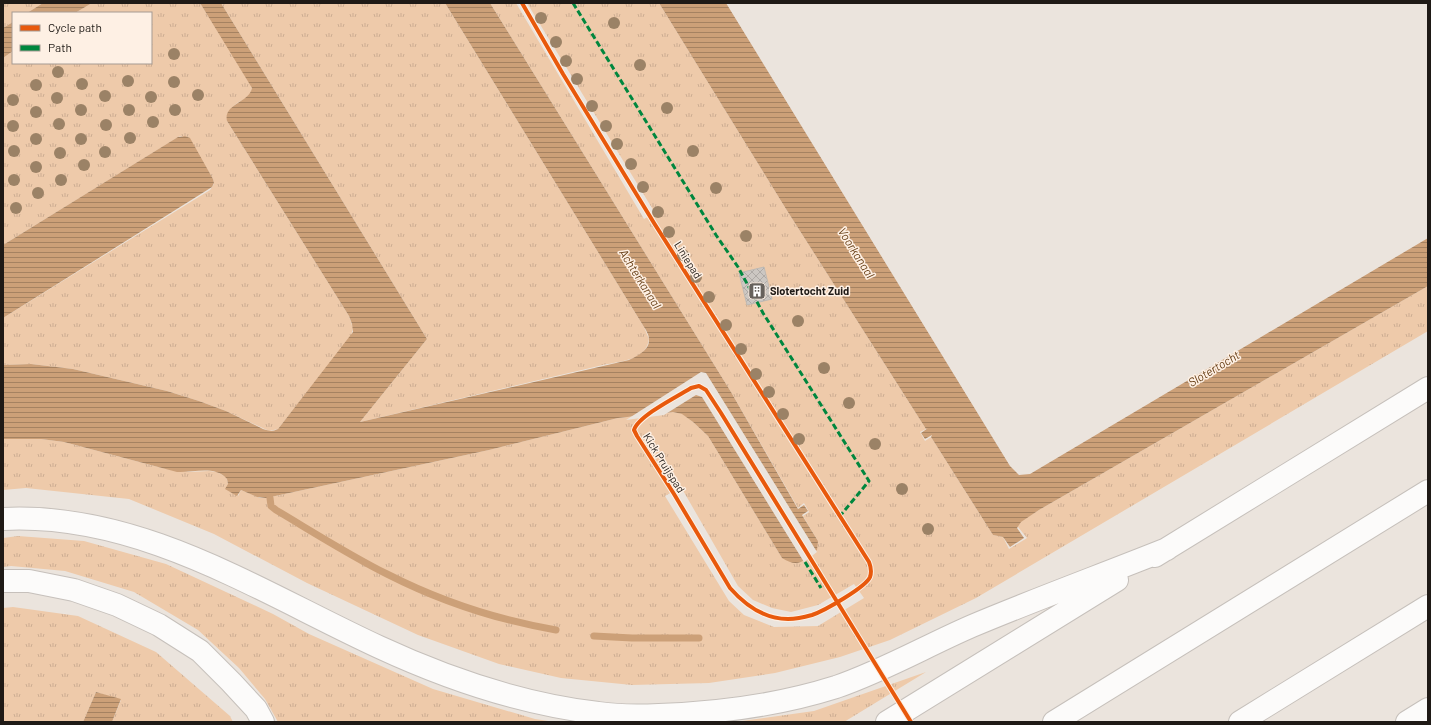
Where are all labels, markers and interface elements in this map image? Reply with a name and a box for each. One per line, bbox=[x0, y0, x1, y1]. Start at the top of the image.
legend bbox=[12, 12, 152, 64]
text: Cycle path bbox=[48, 20, 102, 34]
text: Path bbox=[48, 40, 72, 54]
water label: Voorkanaal bbox=[836, 225, 878, 281]
street label: Liniepad bbox=[672, 239, 705, 281]
water label: Achterkanaal bbox=[617, 246, 665, 311]
building icon: Slotertocht Zuid bbox=[747, 281, 767, 301]
place label: Slotertocht Zuid bbox=[770, 284, 849, 297]
water label: Slotertocht bbox=[1185, 347, 1242, 389]
street label: Kick Pruijspad bbox=[641, 431, 688, 495]

